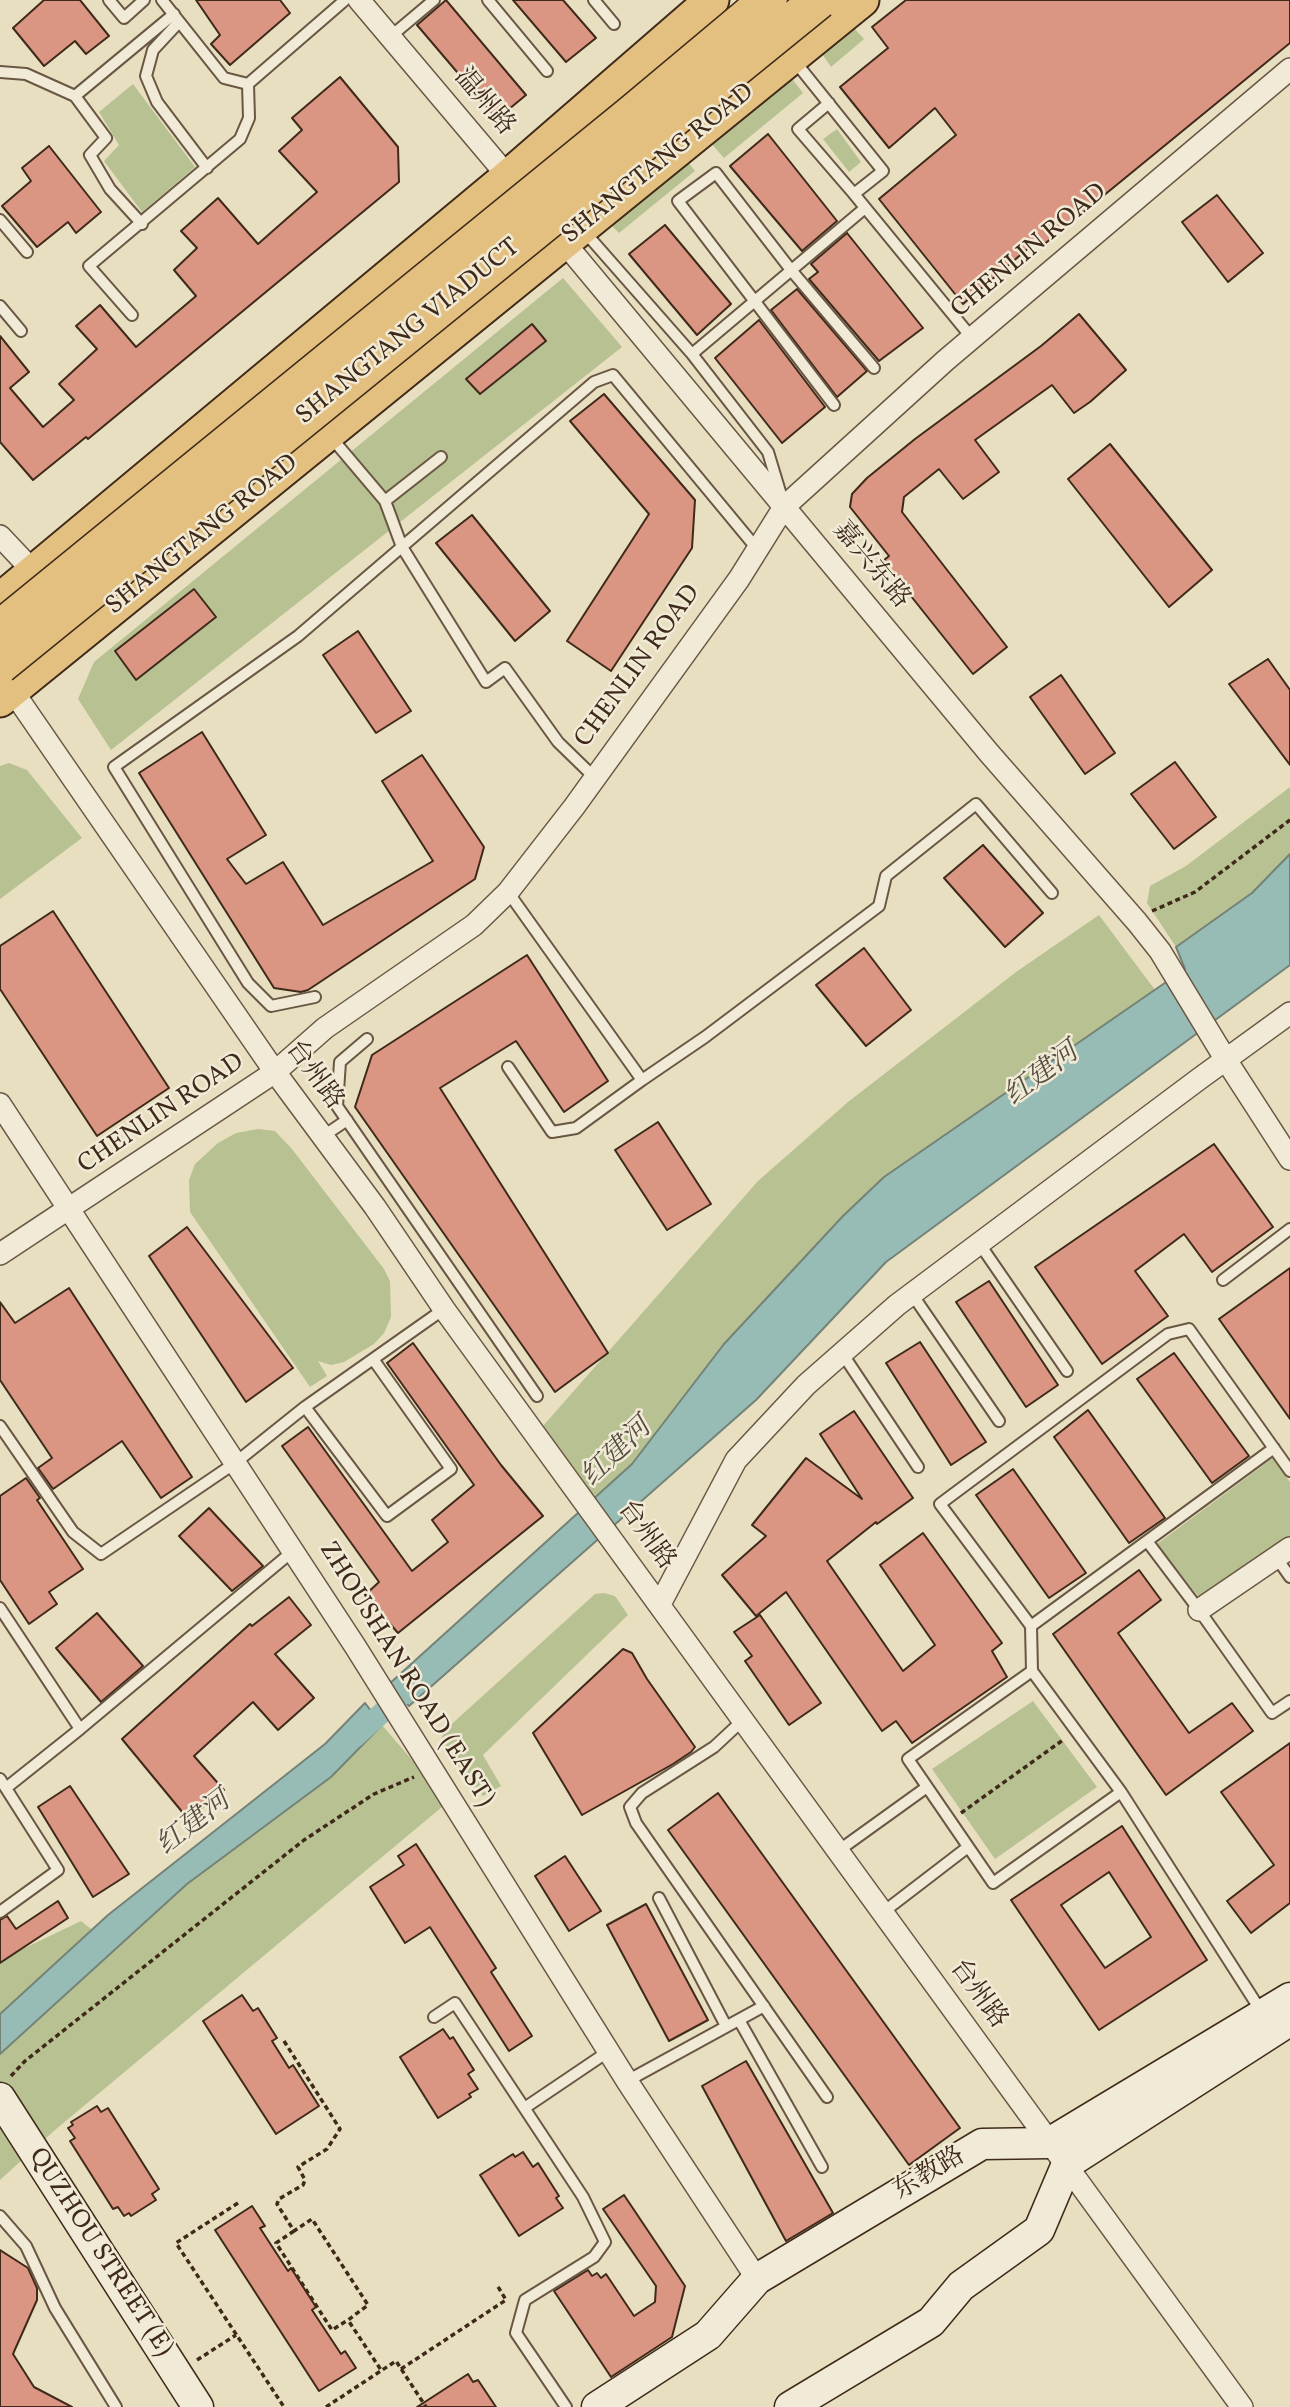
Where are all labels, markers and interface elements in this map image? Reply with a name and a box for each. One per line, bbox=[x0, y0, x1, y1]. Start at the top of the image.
street label: 温州路 bbox=[446, 63, 520, 143]
street label: SHANGTANG ROAD bbox=[557, 78, 761, 252]
street label: CHENLIN ROAD bbox=[946, 178, 1114, 326]
street label: SHANGTANG VIADUCT bbox=[291, 233, 527, 433]
street label: SHANGTANG ROAD bbox=[101, 449, 305, 623]
street label: 嘉兴东路 bbox=[825, 516, 915, 616]
street label: CHENLIN ROAD bbox=[570, 580, 708, 754]
street label: 台州路 bbox=[277, 1035, 349, 1117]
water label: 红建河 bbox=[999, 1037, 1087, 1115]
street label: CHENLIN ROAD bbox=[73, 1048, 251, 1182]
water label: 红建河 bbox=[576, 1413, 660, 1495]
street label: 台州路 bbox=[609, 1495, 681, 1577]
street label: ZHOUSHAN ROAD (EAST) bbox=[311, 1537, 499, 1813]
water label: 红建河 bbox=[152, 1786, 238, 1864]
street label: 台州路 bbox=[941, 1954, 1013, 2036]
street label: 东教路 bbox=[889, 2142, 971, 2208]
street label: QUZHOU STREET (E) bbox=[20, 2143, 178, 2363]

